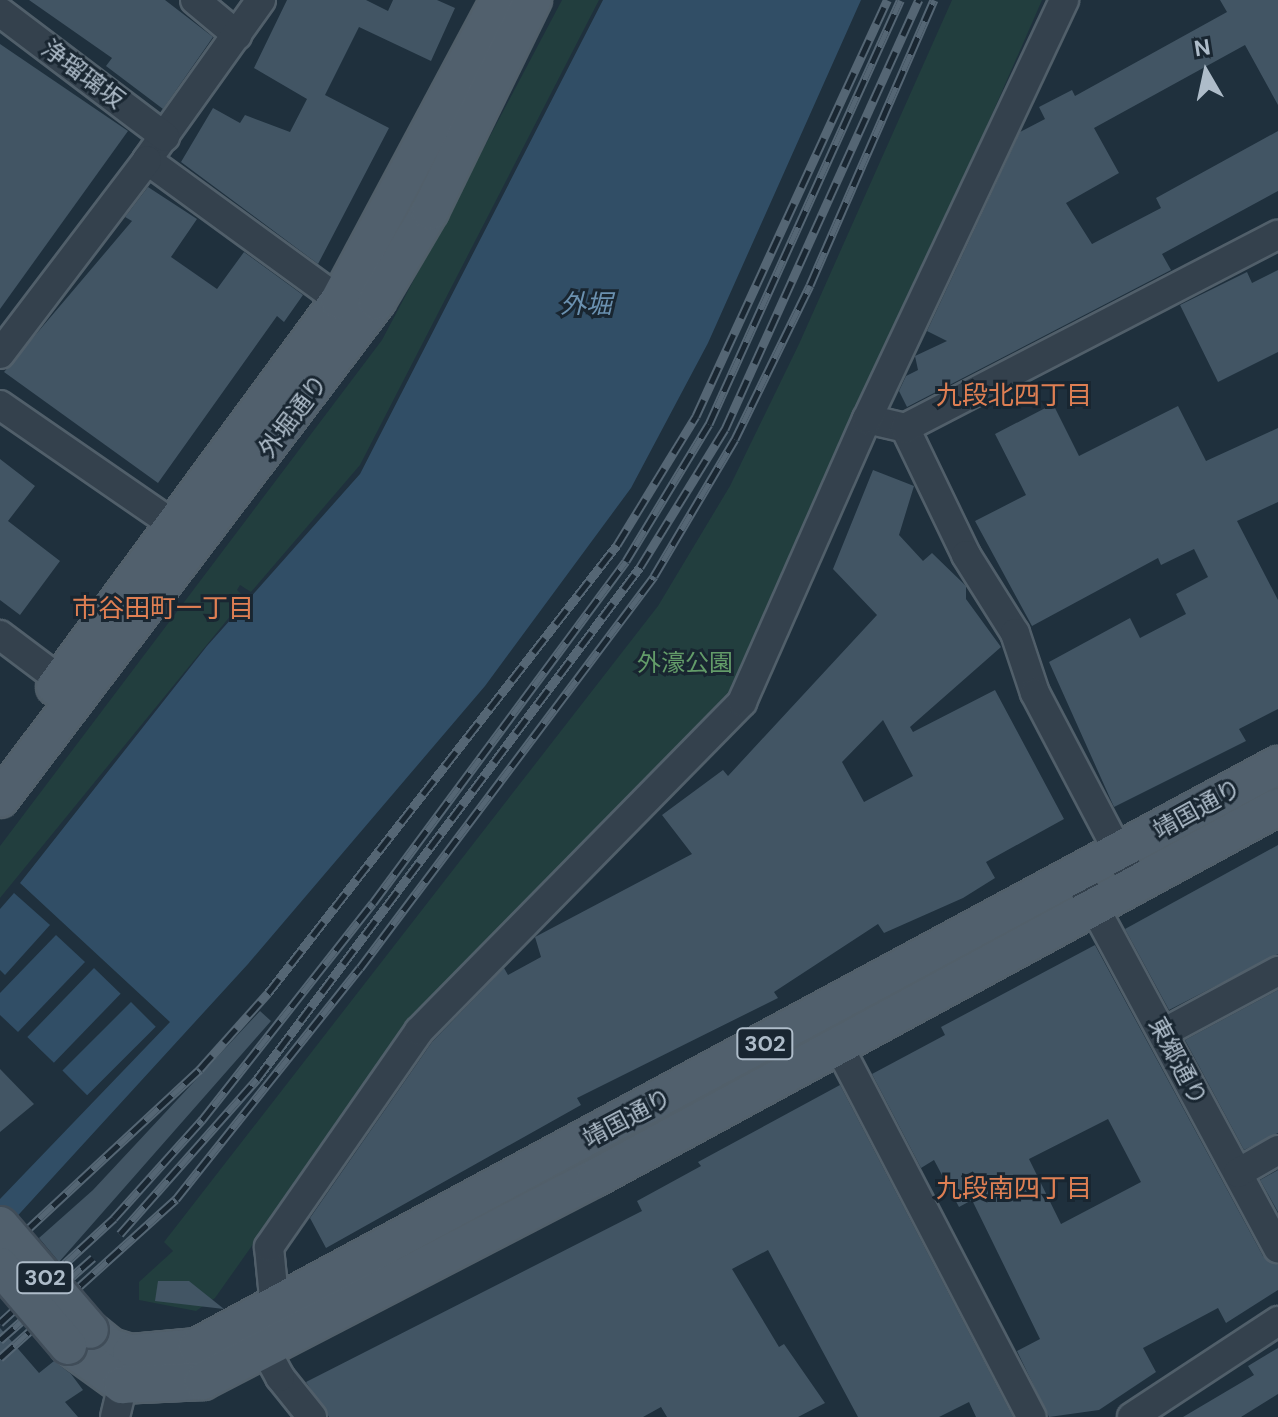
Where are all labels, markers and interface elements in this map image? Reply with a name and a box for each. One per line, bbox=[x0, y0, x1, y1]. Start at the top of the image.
north arrow bbox=[1166, 32, 1246, 112]
text: N bbox=[1192, 32, 1212, 63]
street label: 浄瑠璃坂 bbox=[36, 34, 130, 114]
water label: 外堀 bbox=[560, 289, 612, 321]
street label: 外堀通り bbox=[253, 369, 333, 463]
district label: 九段北四丁目 bbox=[936, 380, 1092, 412]
district label: 市谷田町一丁目 bbox=[72, 593, 254, 625]
park label: 外濠公園 bbox=[637, 649, 733, 677]
street label: 靖国通り bbox=[1148, 773, 1246, 845]
street label: 東郷通り bbox=[1143, 1012, 1213, 1110]
road number: 302 bbox=[735, 1026, 795, 1062]
street label: 靖国通り bbox=[578, 1083, 676, 1153]
district label: 九段南四丁目 bbox=[936, 1173, 1092, 1205]
road number: 302 bbox=[15, 1260, 75, 1296]

